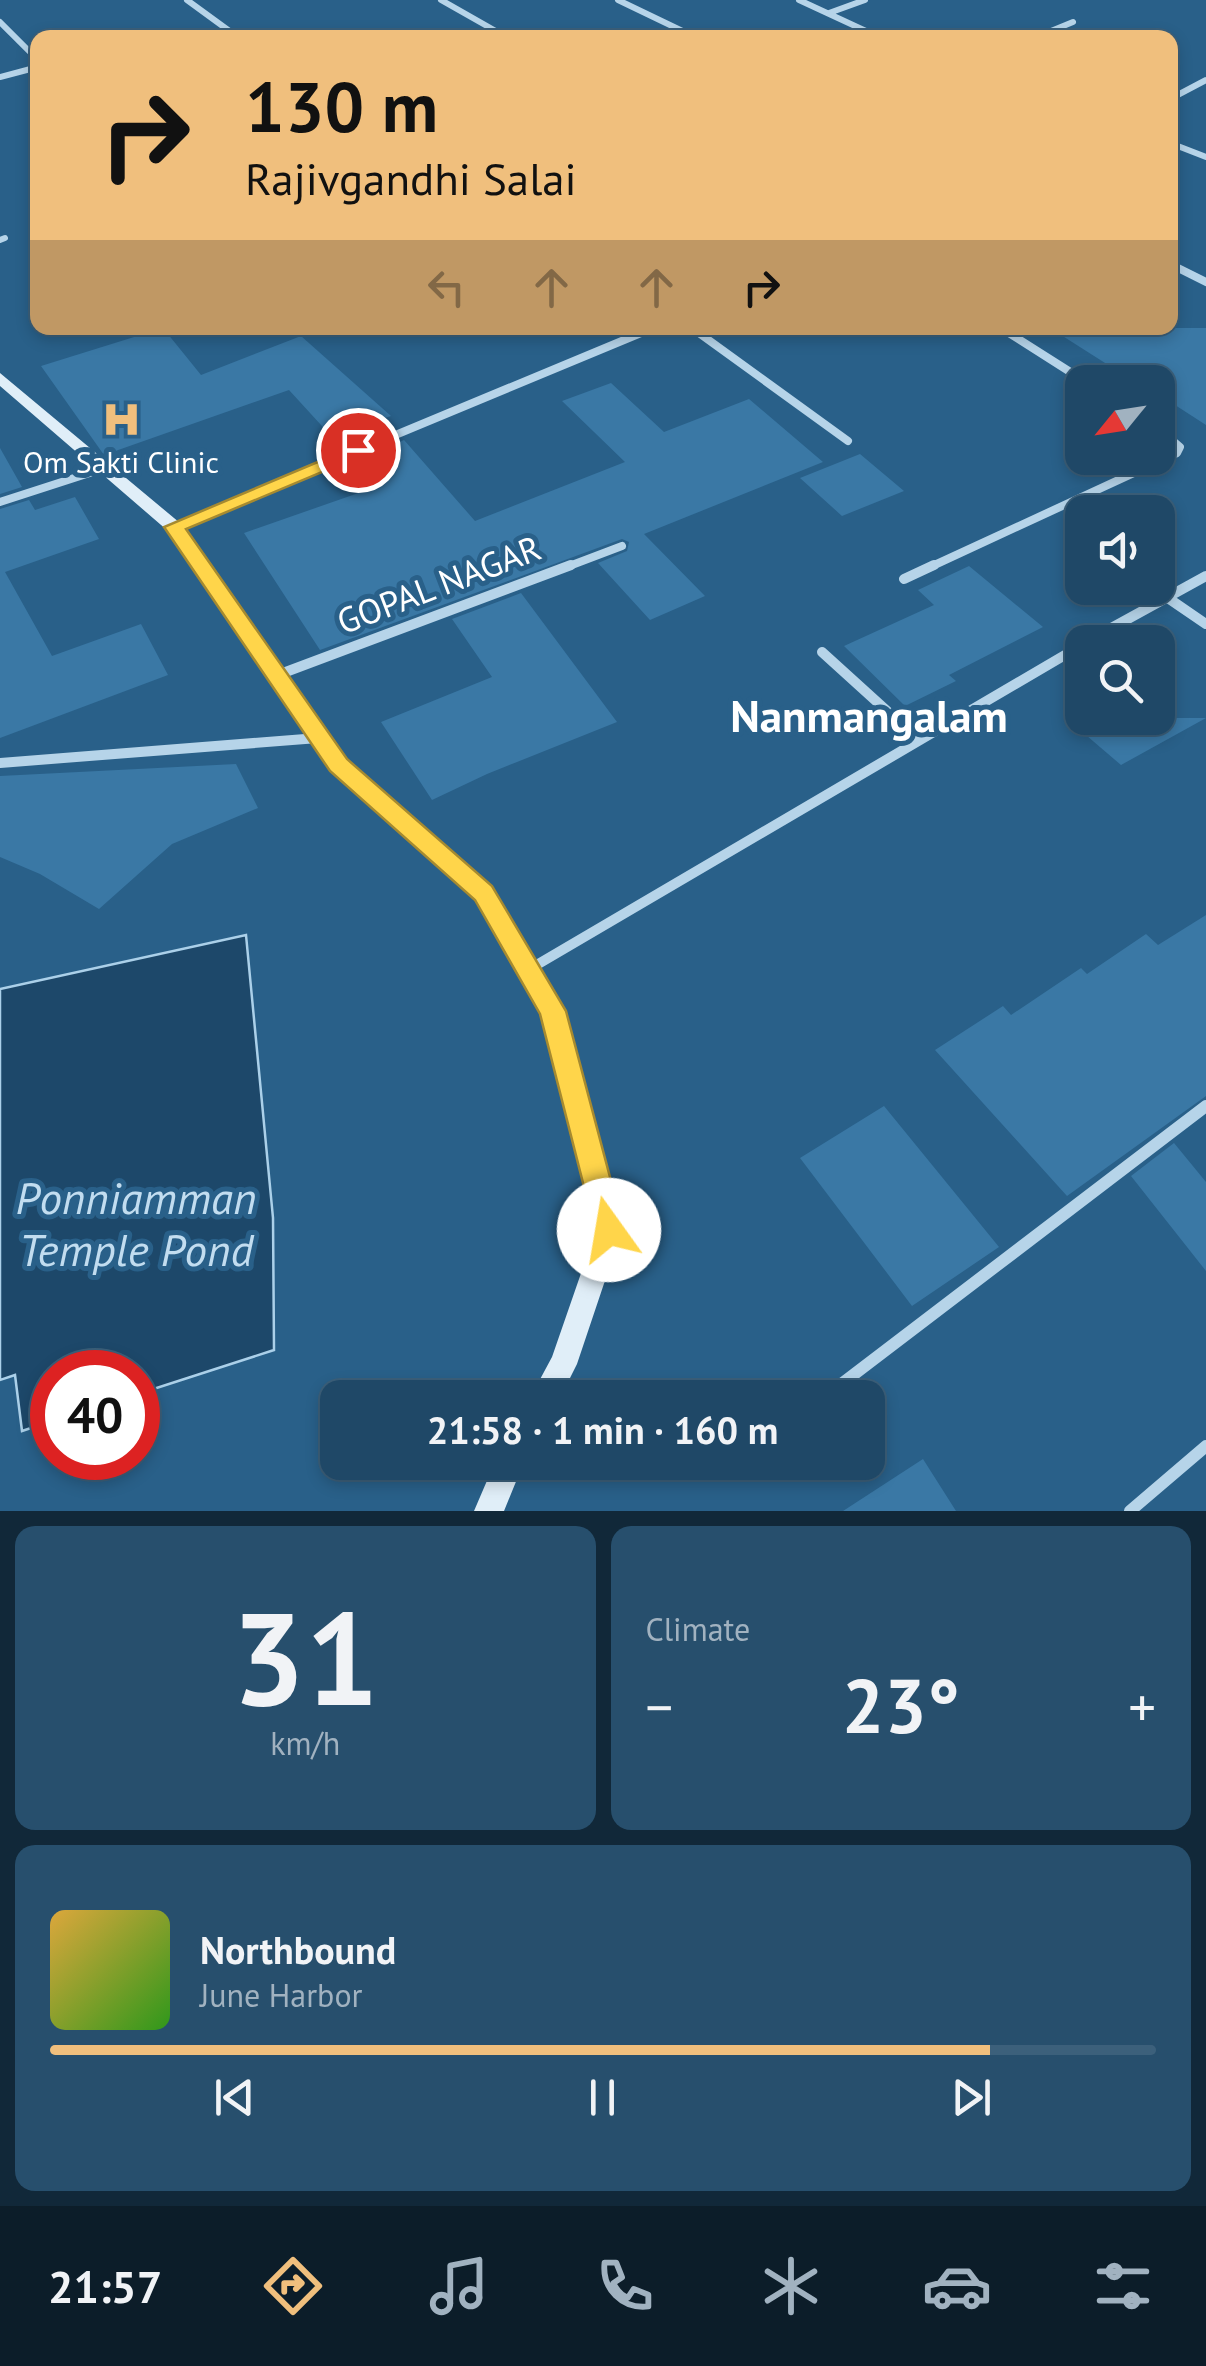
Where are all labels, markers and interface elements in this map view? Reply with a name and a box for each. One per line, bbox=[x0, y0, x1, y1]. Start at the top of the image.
text: 130 m bbox=[245, 61, 438, 151]
icon: right bbox=[80, 70, 210, 200]
text: Rajivgandhi Salai bbox=[245, 149, 577, 207]
icon: left bbox=[419, 260, 474, 315]
icon: ahead bbox=[524, 260, 579, 315]
icon: ahead bbox=[629, 260, 684, 315]
icon: right bbox=[734, 260, 789, 315]
north arrow bbox=[1065, 365, 1175, 475]
map controls bbox=[1065, 365, 1175, 735]
hospital icon: Om Sakti Clinic bbox=[100, 398, 142, 440]
pin bbox=[316, 408, 401, 493]
icon: arrive bbox=[331, 423, 386, 478]
place label: Om Sakti Clinic bbox=[23, 442, 219, 481]
button: sound bbox=[1065, 495, 1175, 605]
street label: GOPAL NAGAR bbox=[330, 524, 547, 644]
button: search bbox=[1065, 625, 1175, 735]
district label: Nanmangalam bbox=[730, 686, 1008, 744]
water label: Ponniamman Temple Pond bbox=[16, 1168, 256, 1278]
position arrow bbox=[557, 1178, 661, 1282]
speed limit sign: 40 bbox=[30, 1350, 160, 1480]
text: 21:58 · 1 min · 160 m bbox=[427, 1405, 778, 1454]
text: 31 bbox=[232, 1573, 379, 1741]
text: Climate bbox=[646, 1608, 750, 1650]
text: 23° bbox=[842, 1657, 960, 1754]
text: − bbox=[646, 1671, 673, 1742]
text: + bbox=[1128, 1671, 1156, 1742]
text: km/h bbox=[270, 1722, 340, 1764]
text: Northbound bbox=[200, 1925, 396, 1974]
text: June Harbor bbox=[200, 1974, 362, 2016]
icon: previous bbox=[207, 2070, 262, 2125]
icon: pause bbox=[575, 2070, 630, 2125]
icon: next bbox=[944, 2070, 999, 2125]
icon: directions bbox=[258, 2251, 328, 2321]
icon: music bbox=[424, 2251, 494, 2321]
icon: phone bbox=[590, 2251, 660, 2321]
icon: climate bbox=[756, 2251, 826, 2321]
icon: car bbox=[922, 2251, 992, 2321]
icon: filters bbox=[1088, 2251, 1158, 2321]
text: 21:57 bbox=[48, 2257, 162, 2315]

